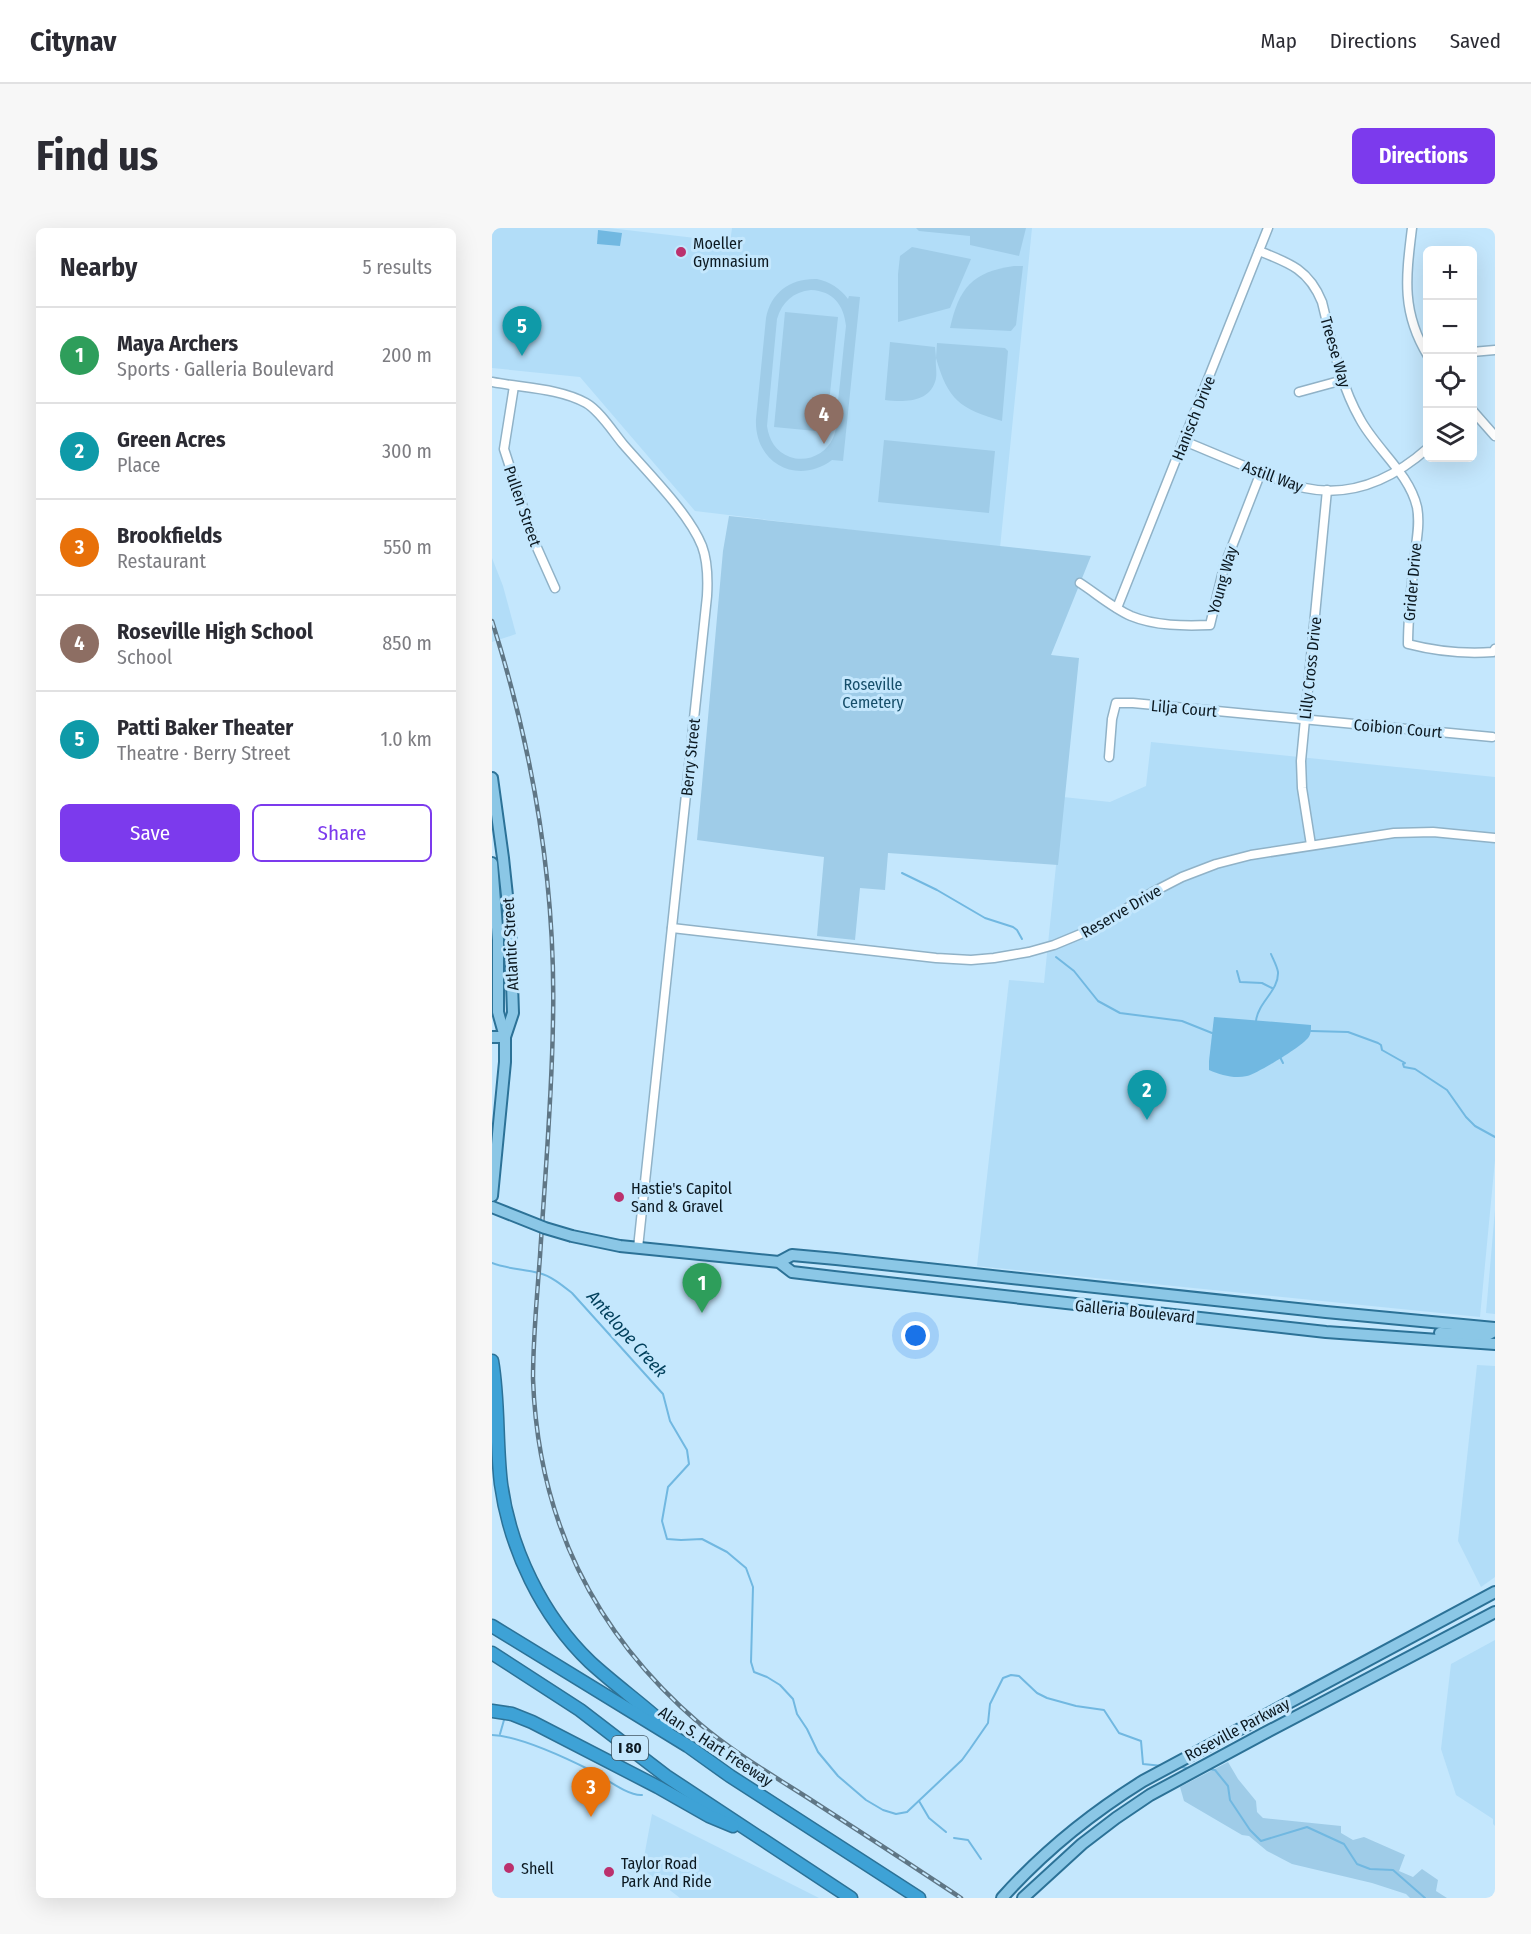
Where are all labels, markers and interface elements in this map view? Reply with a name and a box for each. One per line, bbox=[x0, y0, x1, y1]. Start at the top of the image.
text: Citynav bbox=[30, 25, 116, 58]
text: Map bbox=[1260, 28, 1297, 54]
text: Directions bbox=[1330, 28, 1417, 54]
text: Saved bbox=[1450, 28, 1501, 54]
button: Directions bbox=[1352, 128, 1495, 184]
text: Find us bbox=[36, 131, 158, 181]
place label: Moeller Gymnasium bbox=[693, 234, 769, 271]
marker: Moeller Gymnasium bbox=[674, 245, 688, 259]
map controls bbox=[1423, 246, 1477, 462]
button: + bbox=[1423, 246, 1477, 300]
text: Nearby bbox=[60, 252, 137, 283]
text: 5 results bbox=[362, 255, 432, 279]
button: − bbox=[1423, 300, 1477, 354]
pin: 5 bbox=[502, 306, 542, 356]
street label: Treese Way bbox=[1316, 315, 1355, 390]
text: Maya Archers bbox=[117, 330, 238, 357]
text: 1 bbox=[75, 343, 84, 367]
text: 200 m bbox=[382, 343, 432, 367]
button: locate bbox=[1423, 354, 1477, 408]
text: Sports · Galleria Boulevard bbox=[117, 357, 334, 381]
street label: Hanisch Drive bbox=[1168, 373, 1219, 463]
pin: 4 bbox=[804, 394, 844, 444]
button: layers bbox=[1423, 408, 1477, 462]
text: Green Acres bbox=[117, 426, 226, 453]
text: 2 bbox=[75, 439, 84, 463]
text: 300 m bbox=[382, 439, 432, 463]
text: Place bbox=[117, 453, 160, 477]
street label: Astill Way bbox=[1240, 457, 1306, 496]
street label: Pullen Street bbox=[500, 463, 545, 550]
text: Brookfields bbox=[117, 522, 222, 549]
text: 3 bbox=[75, 535, 84, 559]
text: 550 m bbox=[383, 535, 432, 559]
street label: Grider Drive bbox=[1400, 542, 1425, 622]
street label: Young Way bbox=[1204, 543, 1241, 616]
text: Restaurant bbox=[117, 549, 206, 573]
street label: Lilly Cross Drive bbox=[1296, 616, 1325, 720]
text: Roseville High School bbox=[117, 618, 313, 645]
text: 4 bbox=[74, 631, 85, 655]
text: 850 m bbox=[382, 631, 432, 655]
text: School bbox=[117, 645, 172, 669]
park label: Roseville Cemetery bbox=[842, 675, 905, 712]
street label: Lilja Court bbox=[1150, 696, 1219, 721]
text: Patti Baker Theater bbox=[117, 714, 293, 741]
street label: Coibion Court bbox=[1353, 715, 1444, 742]
street label: Berry Street bbox=[677, 716, 704, 797]
text: 5 bbox=[75, 727, 84, 751]
text: 1.0 km bbox=[380, 727, 432, 751]
text: Theatre · Berry Street bbox=[117, 741, 290, 765]
button: Save bbox=[60, 804, 240, 862]
button: Share bbox=[252, 804, 432, 862]
street label: Reserve Drive bbox=[1078, 881, 1165, 942]
street label: Atlantic Street bbox=[499, 896, 522, 991]
pin: 2 bbox=[1128, 1070, 1166, 1120]
place label: Hastie's Capitol Sand & Gravel bbox=[631, 1179, 732, 1216]
marker: Hastie's Capitol Sand & Gravel bbox=[612, 1190, 626, 1204]
pin: 1 bbox=[682, 1264, 722, 1313]
water label: Antelope Creek bbox=[582, 1285, 672, 1382]
street label: Galleria Boulevard bbox=[1074, 1296, 1196, 1327]
your location bbox=[901, 1321, 930, 1350]
street label: Roseville Parkway bbox=[1181, 1693, 1294, 1765]
street label: Alan S. Hart Freeway bbox=[655, 1702, 777, 1791]
road number: I 80 bbox=[612, 1736, 648, 1760]
pin: 3 bbox=[572, 1768, 610, 1817]
place label: Taylor Road Park And Ride bbox=[621, 1854, 712, 1891]
place label: Shell bbox=[521, 1859, 554, 1878]
marker: Shell bbox=[502, 1861, 516, 1875]
marker: Taylor Road Park And Ride bbox=[602, 1865, 616, 1879]

